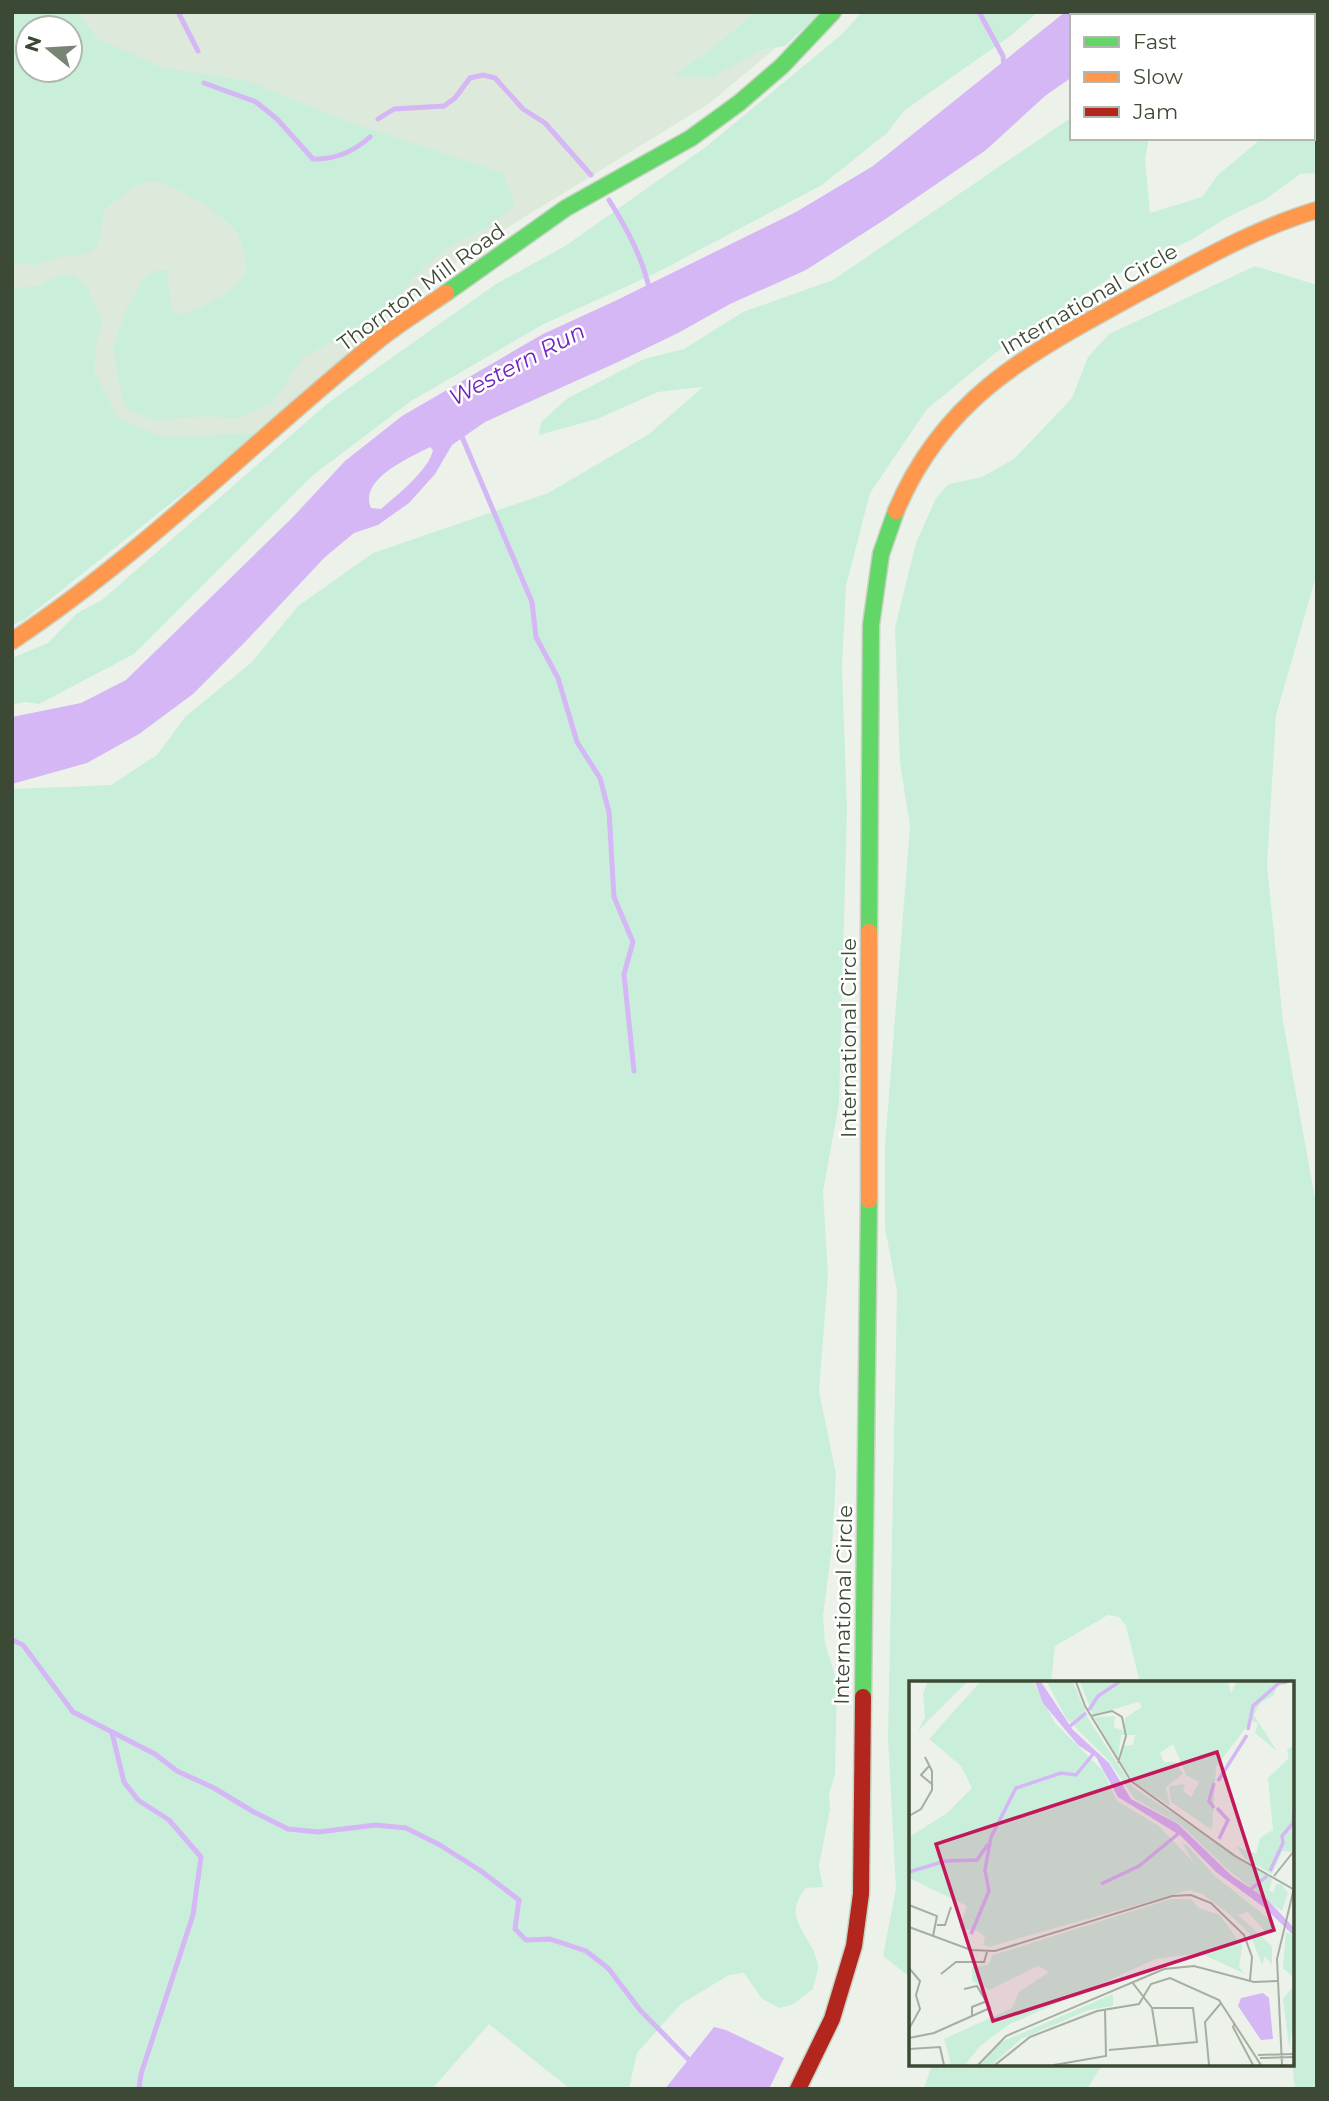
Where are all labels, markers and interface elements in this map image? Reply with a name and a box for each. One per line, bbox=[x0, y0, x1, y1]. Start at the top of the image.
north arrow bbox=[14, 14, 84, 84]
legend bbox=[1070, 14, 1315, 140]
text: Fast bbox=[1133, 29, 1177, 54]
text: N bbox=[20, 33, 47, 55]
text: Slow bbox=[1133, 64, 1183, 89]
text: Jam bbox=[1132, 99, 1178, 124]
street label: Thornton Mill Road bbox=[333, 218, 509, 356]
street label: International Circle bbox=[996, 238, 1182, 360]
water label: Western Run bbox=[444, 316, 590, 412]
street label: International Circle bbox=[836, 938, 861, 1138]
street label: International Circle bbox=[829, 1505, 857, 1705]
inset map bbox=[909, 1681, 1294, 2066]

